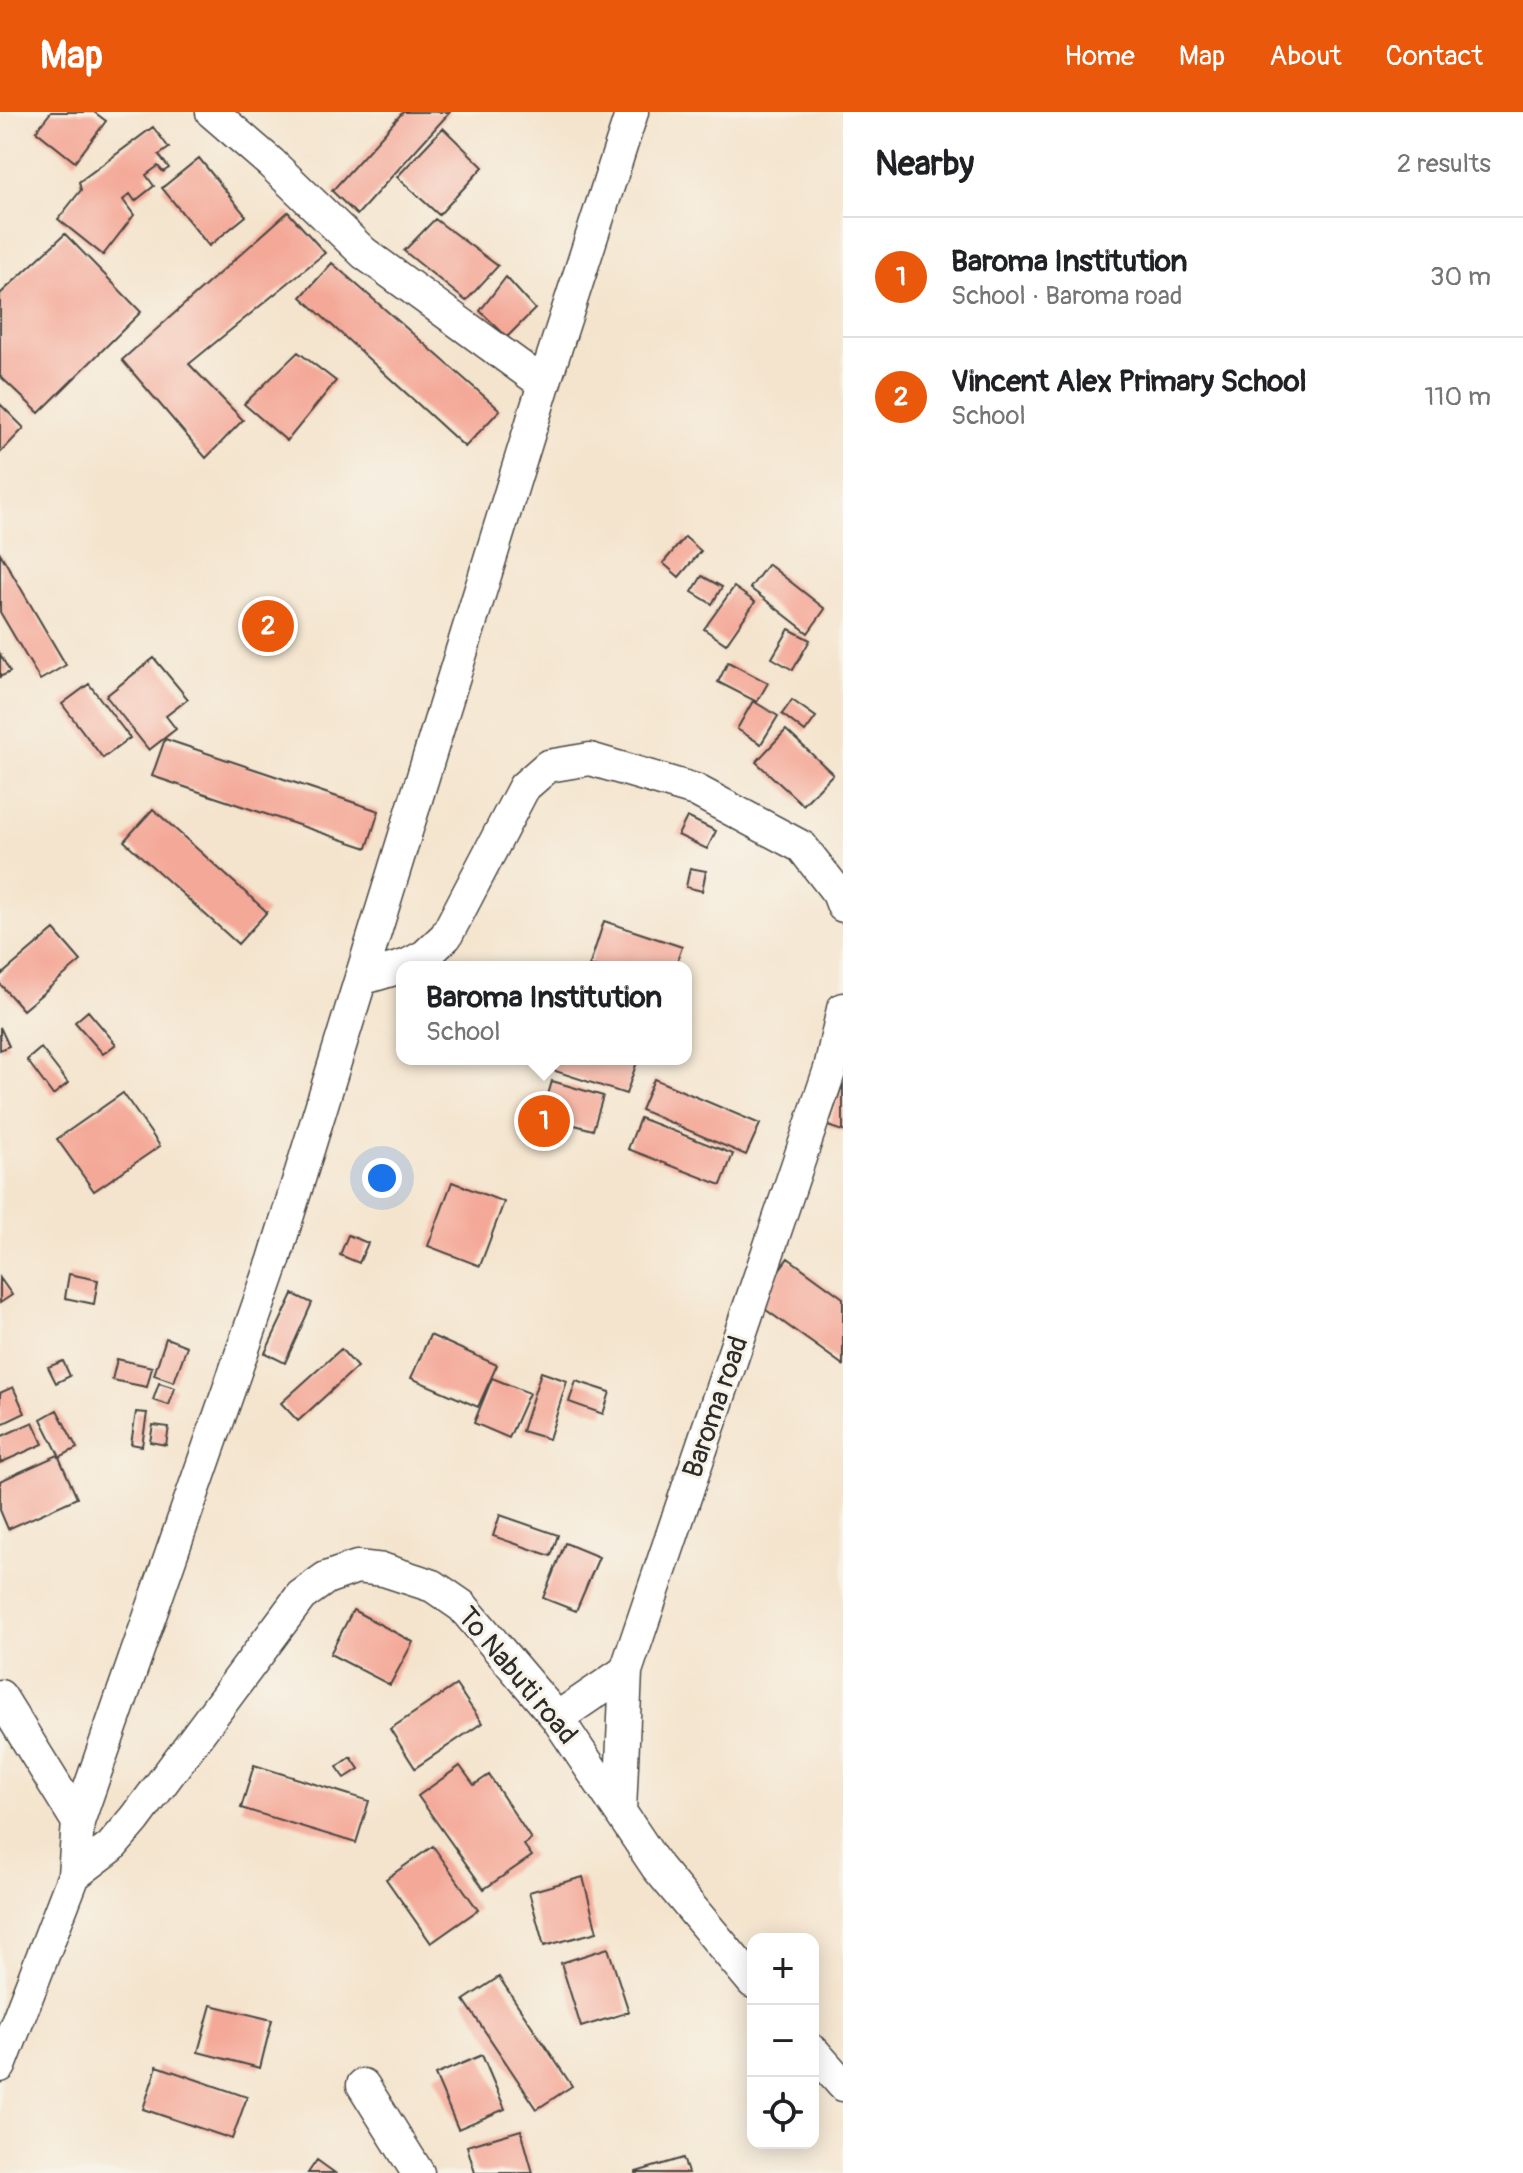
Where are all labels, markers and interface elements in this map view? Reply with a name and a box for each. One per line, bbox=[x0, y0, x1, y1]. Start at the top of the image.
text: Map bbox=[40, 32, 103, 80]
text: Home bbox=[1064, 39, 1135, 74]
text: Map bbox=[1179, 39, 1225, 74]
text: About bbox=[1269, 39, 1342, 74]
text: Contact bbox=[1386, 39, 1483, 74]
text: Nearby bbox=[875, 143, 974, 186]
text: 2 results bbox=[1397, 148, 1491, 180]
text: Baroma Institution bbox=[951, 243, 1187, 280]
text: 1 bbox=[896, 261, 906, 293]
text: 30 m bbox=[1430, 261, 1491, 293]
text: School · Baroma road bbox=[951, 280, 1182, 312]
text: Vincent Alex Primary School bbox=[951, 363, 1307, 400]
text: 2 bbox=[894, 381, 908, 413]
text: 110 m bbox=[1424, 381, 1491, 413]
text: School bbox=[951, 400, 1026, 432]
pin: 2 bbox=[242, 596, 294, 656]
popup bbox=[396, 961, 692, 1065]
text: Baroma Institution bbox=[426, 979, 662, 1016]
text: School bbox=[426, 1016, 500, 1048]
pin: 1 bbox=[518, 1091, 570, 1151]
your location bbox=[362, 1158, 402, 1198]
street label: Baroma road bbox=[675, 1331, 757, 1483]
street label: To Nabuti road bbox=[449, 1600, 585, 1752]
map controls bbox=[747, 1933, 819, 2149]
button: + bbox=[747, 1933, 819, 2005]
button: − bbox=[747, 2005, 819, 2077]
button: locate bbox=[747, 2077, 819, 2149]

